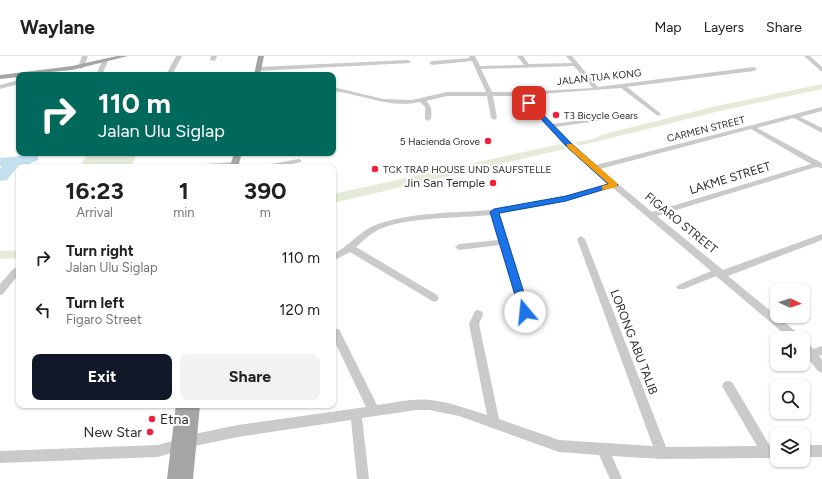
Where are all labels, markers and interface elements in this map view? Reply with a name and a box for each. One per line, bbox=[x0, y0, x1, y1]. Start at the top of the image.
text: Waylane bbox=[20, 16, 95, 39]
text: Map bbox=[654, 19, 682, 36]
text: Layers bbox=[704, 19, 744, 36]
text: Share bbox=[766, 19, 802, 36]
street label: JALAN TUA KONG bbox=[556, 66, 642, 88]
text: 110 m bbox=[98, 86, 171, 120]
pin bbox=[512, 86, 546, 120]
icon: right bbox=[32, 88, 84, 140]
icon: arrive bbox=[518, 92, 540, 114]
place label: T3 Bicycle Gears bbox=[564, 109, 638, 122]
marker: T3 Bicycle Gears bbox=[551, 110, 561, 120]
street label: CARMEN STREET bbox=[666, 113, 747, 145]
text: Jalan Ulu Siglap bbox=[98, 120, 225, 142]
place label: 5 Hacienda Grove bbox=[400, 135, 481, 148]
marker: 5 Hacienda Grove bbox=[483, 136, 493, 146]
street label: LAKME STREET bbox=[688, 159, 773, 197]
place label: TCK TRAP HOUSE UND SAUFSTELLE bbox=[383, 163, 552, 176]
marker: TCK TRAP HOUSE UND SAUFSTELLE bbox=[370, 164, 380, 174]
text: 16:23 bbox=[65, 176, 124, 205]
text: 1 bbox=[179, 176, 189, 205]
text: 390 bbox=[244, 176, 287, 205]
place label: Jin San Temple bbox=[404, 176, 485, 190]
marker: Jin San Temple bbox=[488, 178, 498, 188]
street label: FIGARO STREET bbox=[642, 190, 720, 257]
text: Arrival bbox=[76, 205, 113, 220]
text: min bbox=[173, 205, 195, 220]
text: m bbox=[260, 205, 271, 220]
text: Turn right bbox=[66, 242, 134, 260]
icon: right bbox=[32, 247, 54, 269]
text: 110 m bbox=[282, 249, 320, 267]
text: Jalan Ulu Siglap bbox=[66, 260, 158, 275]
north arrow bbox=[770, 283, 810, 323]
map controls bbox=[770, 283, 810, 467]
street label: LORONG ABU TALIB bbox=[608, 288, 660, 396]
position arrow bbox=[504, 291, 546, 333]
text: Turn left bbox=[66, 294, 124, 312]
icon: left bbox=[32, 299, 54, 321]
text: 120 m bbox=[279, 301, 320, 319]
text: Figaro Street bbox=[66, 312, 142, 327]
button: sound bbox=[770, 331, 810, 371]
button: Exit bbox=[32, 354, 172, 400]
button: Share bbox=[180, 354, 320, 400]
button: search bbox=[770, 379, 810, 419]
place label: Etna bbox=[160, 411, 189, 428]
marker: Etna bbox=[147, 414, 157, 424]
place label: New Star bbox=[84, 424, 142, 441]
marker: New Star bbox=[145, 427, 155, 437]
button: layers bbox=[770, 427, 810, 467]

